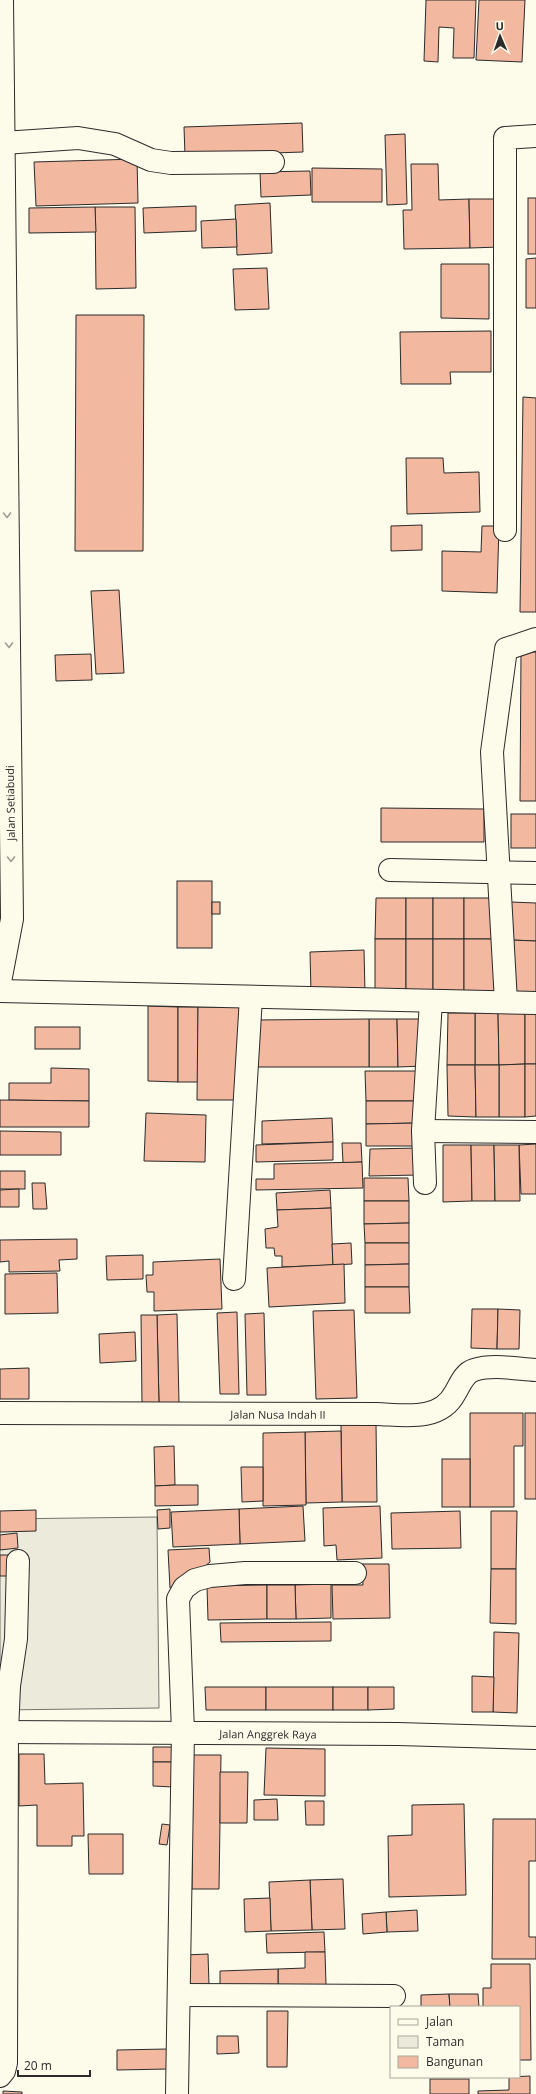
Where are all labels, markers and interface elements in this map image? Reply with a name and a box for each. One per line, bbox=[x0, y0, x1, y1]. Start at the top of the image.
north arrow bbox=[480, 16, 520, 56]
text: U bbox=[495, 18, 504, 33]
one-way arrow bbox=[3, 512, 11, 518]
one-way arrow bbox=[5, 642, 13, 648]
street label: Jalan Setiabudi bbox=[2, 765, 18, 842]
one-way arrow bbox=[7, 856, 15, 862]
street label: Jalan Nusa Indah II bbox=[229, 1406, 326, 1421]
street label: Jalan Anggrek Raya bbox=[218, 1726, 317, 1741]
legend bbox=[390, 2006, 520, 2078]
text: Jalan bbox=[425, 2013, 453, 2030]
text: Taman bbox=[426, 2033, 464, 2050]
scale bar bbox=[18, 2052, 90, 2078]
text: Bangunan bbox=[426, 2053, 483, 2070]
text: 20 m bbox=[24, 2057, 52, 2074]

